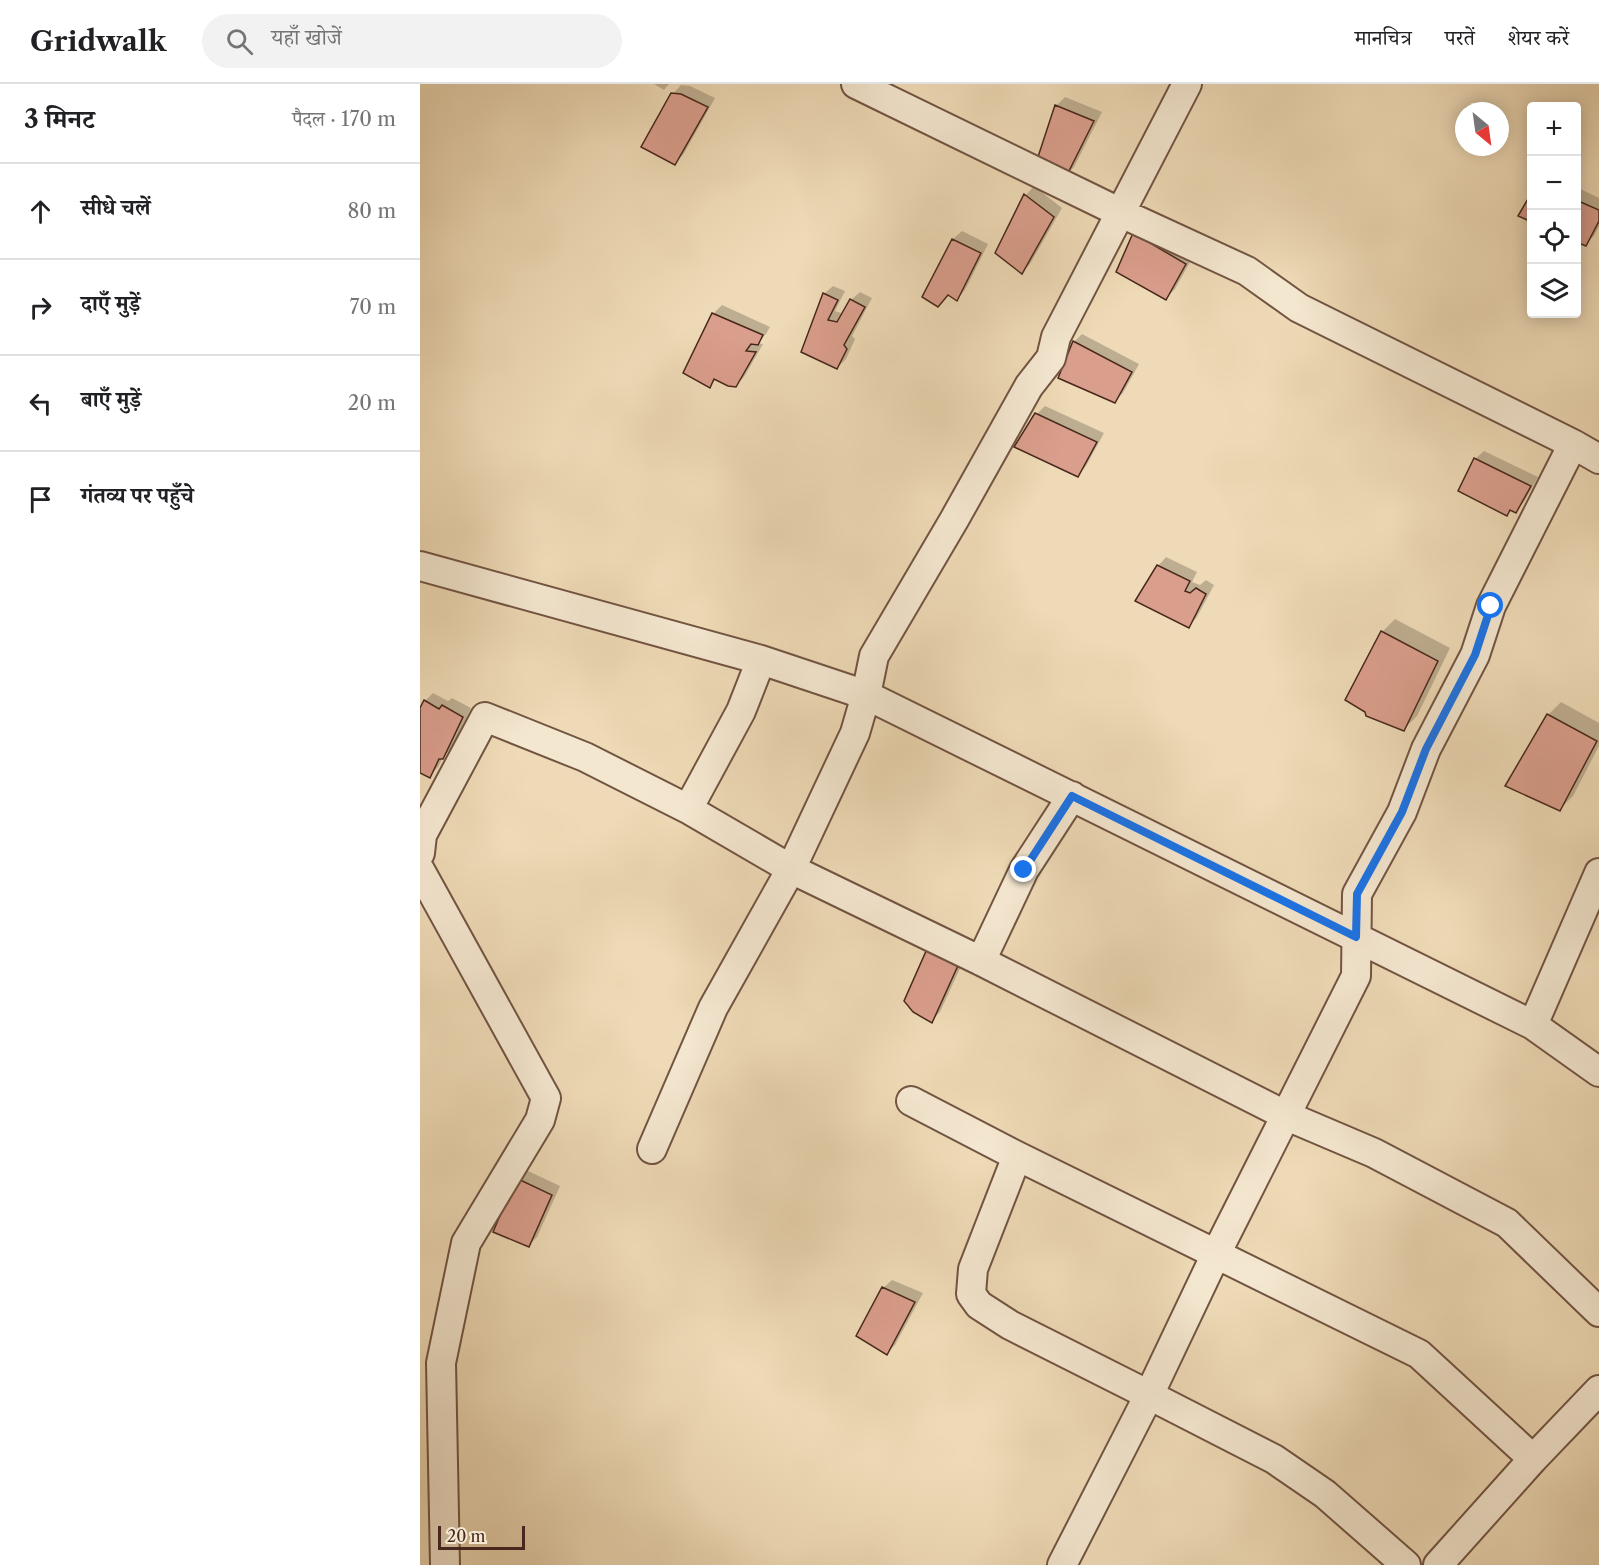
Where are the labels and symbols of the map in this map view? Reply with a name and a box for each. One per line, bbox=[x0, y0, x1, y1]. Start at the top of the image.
north arrow bbox=[1455, 102, 1509, 156]
route start bbox=[1477, 592, 1503, 618]
route end bbox=[1010, 856, 1036, 882]
scale bar bbox=[438, 1523, 525, 1550]

